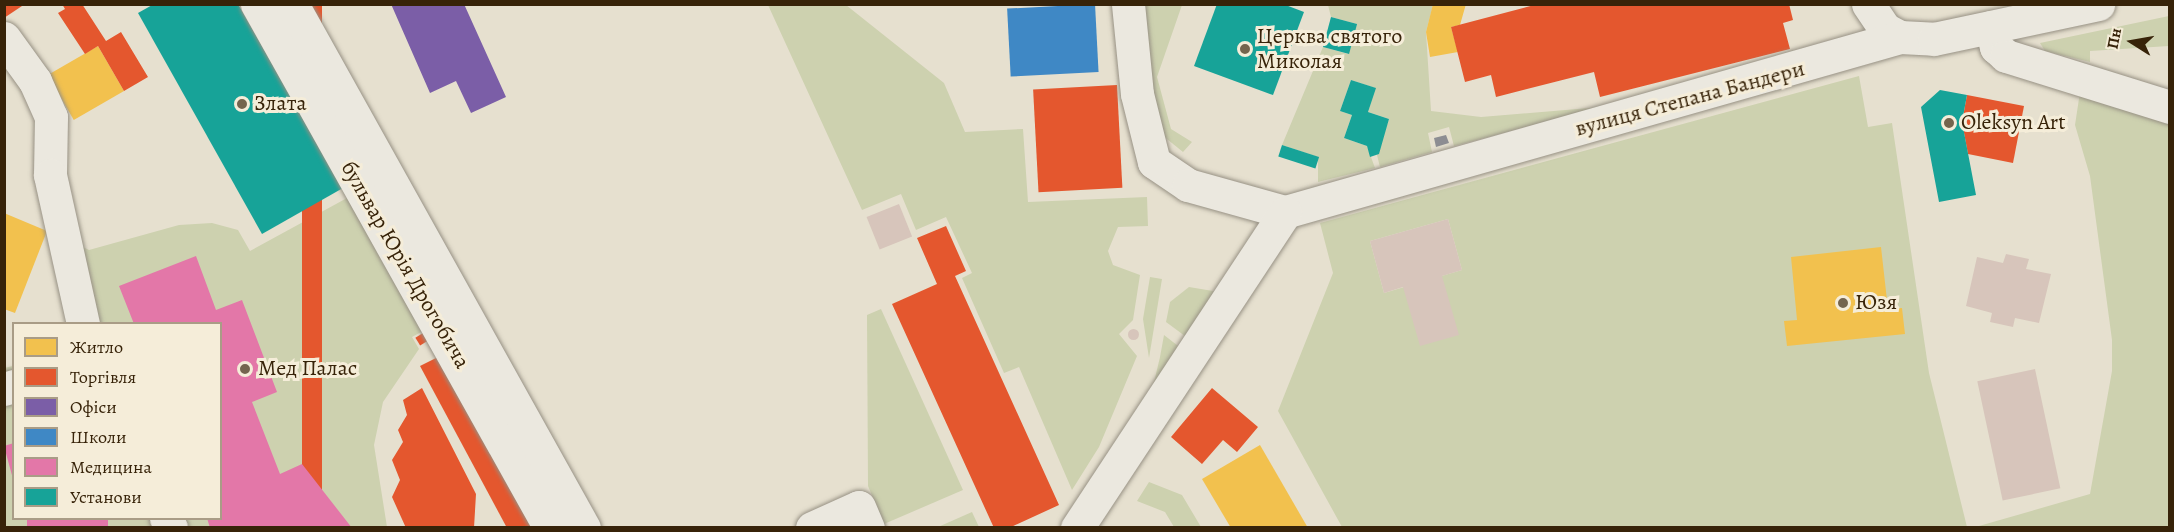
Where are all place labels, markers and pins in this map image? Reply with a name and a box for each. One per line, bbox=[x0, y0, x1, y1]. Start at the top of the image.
place label: Церква святого Миколая bbox=[1257, 23, 1402, 74]
marker: Церква святого Миколая bbox=[1238, 42, 1252, 56]
place label: Злата bbox=[254, 91, 307, 117]
marker: Злата bbox=[235, 97, 249, 111]
place label: Oleksyn Art bbox=[1961, 110, 2066, 136]
marker: Oleksyn Art bbox=[1942, 116, 1956, 130]
place label: Юзя bbox=[1855, 290, 1897, 316]
marker: Юзя bbox=[1836, 296, 1850, 310]
place label: Мед Палас bbox=[258, 356, 357, 382]
marker: Мед Палас bbox=[236, 360, 254, 378]

